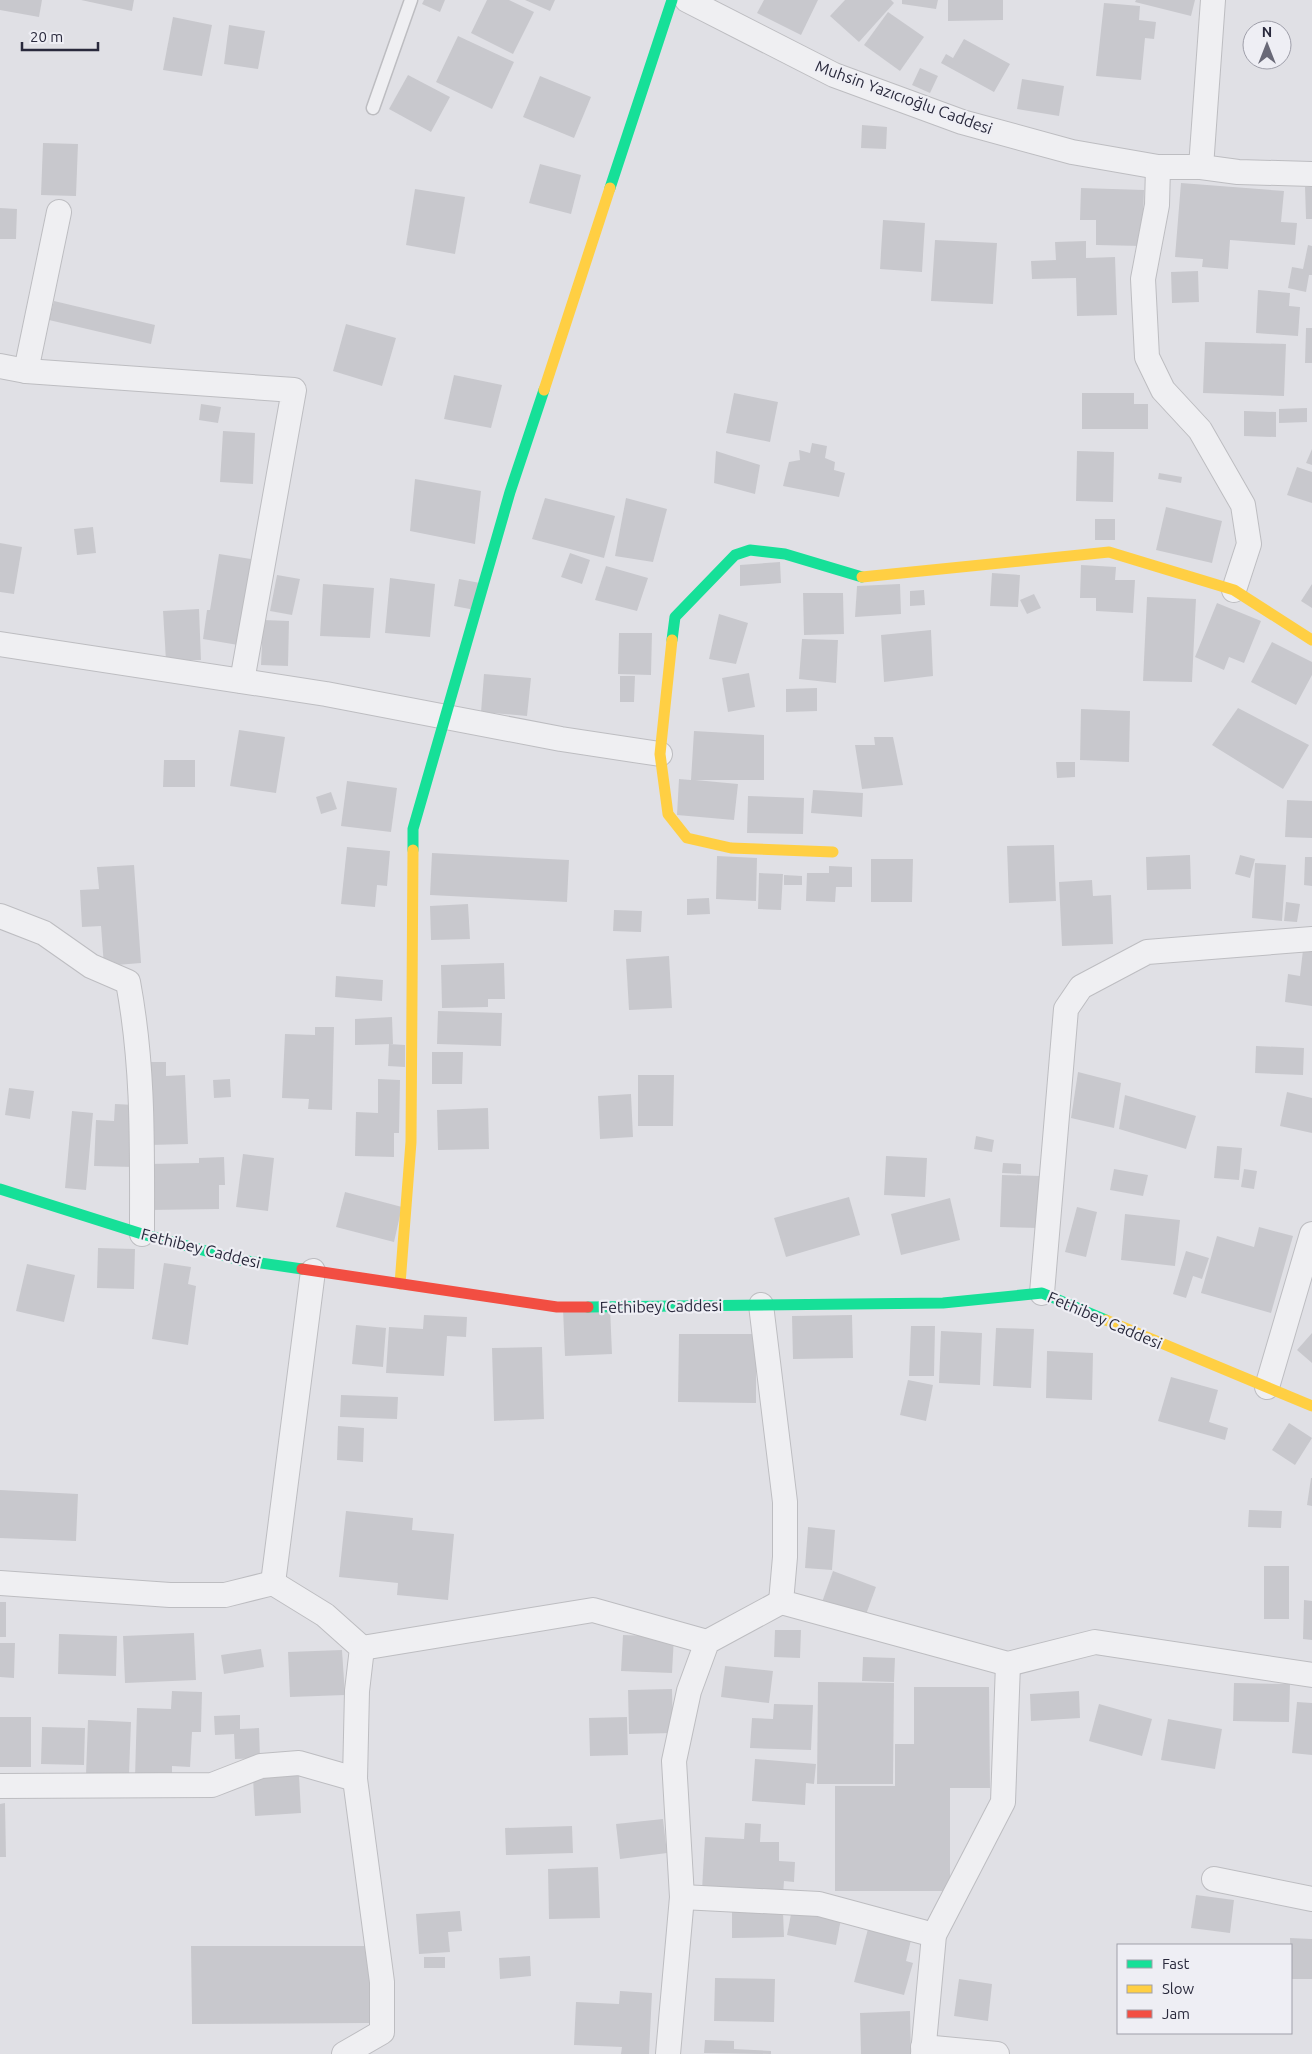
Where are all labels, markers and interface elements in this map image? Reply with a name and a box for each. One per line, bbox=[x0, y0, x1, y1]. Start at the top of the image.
scale bar bbox=[22, 20, 99, 52]
north arrow bbox=[1242, 20, 1292, 70]
text: N bbox=[1262, 24, 1272, 40]
text: 20 m bbox=[30, 28, 63, 45]
street label: Muhsin Yazıcıoğlu Caddesi bbox=[813, 57, 995, 137]
street label: Fethibey Caddesi bbox=[139, 1224, 263, 1272]
street label: Fethibey Caddesi bbox=[1045, 1288, 1165, 1352]
street label: Fethibey Caddesi bbox=[600, 1296, 722, 1316]
legend bbox=[1117, 1944, 1292, 2034]
text: Fast bbox=[1162, 1955, 1190, 1972]
text: Slow bbox=[1162, 1980, 1195, 1997]
text: Jam bbox=[1162, 2005, 1190, 2022]

